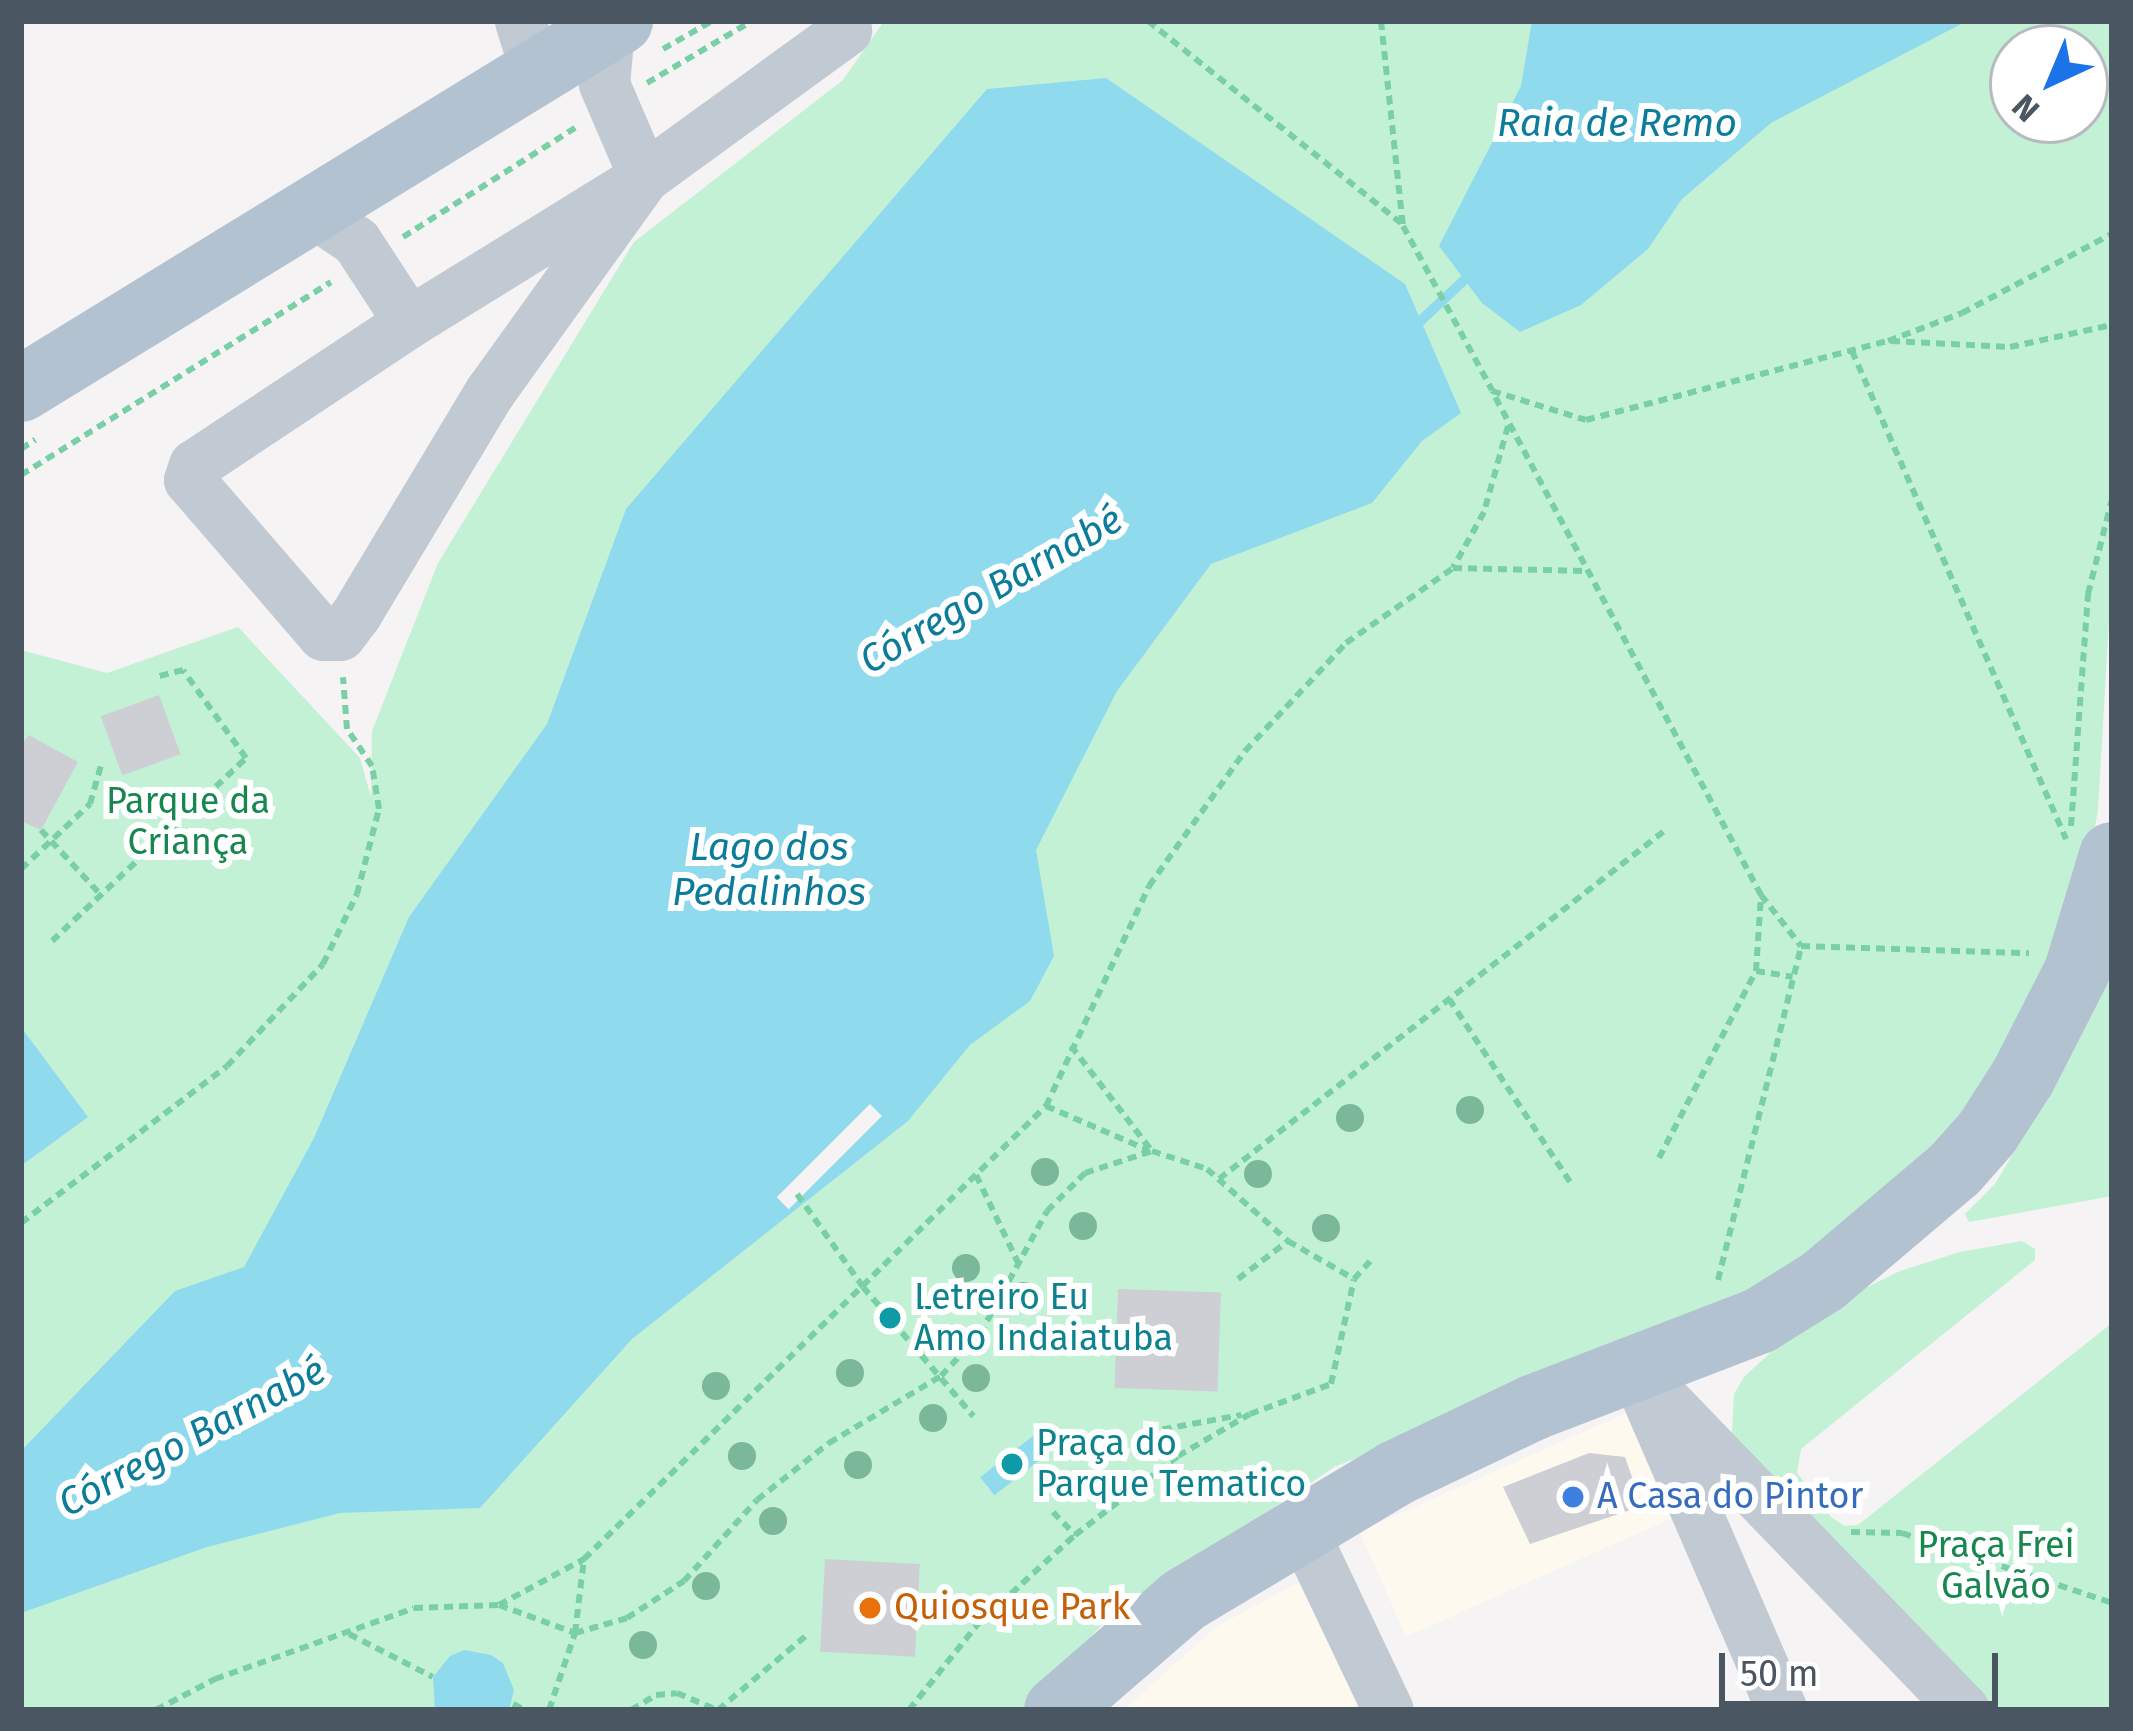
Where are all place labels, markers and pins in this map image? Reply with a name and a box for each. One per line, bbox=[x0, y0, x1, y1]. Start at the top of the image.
place label: Letreiro Eu Amo Indaiatuba bbox=[914, 1275, 1173, 1360]
marker: Letreiro Eu Amo Indaiatuba bbox=[877, 1305, 903, 1331]
place label: Praça do Parque Tematico bbox=[1036, 1421, 1306, 1506]
marker: Praça do Parque Tematico bbox=[999, 1451, 1025, 1477]
place label: A Casa do Pintor bbox=[1597, 1475, 1863, 1519]
marker: A Casa do Pintor bbox=[1560, 1484, 1586, 1510]
place label: Quiosque Park bbox=[894, 1586, 1130, 1630]
marker: Quiosque Park bbox=[857, 1595, 883, 1621]

